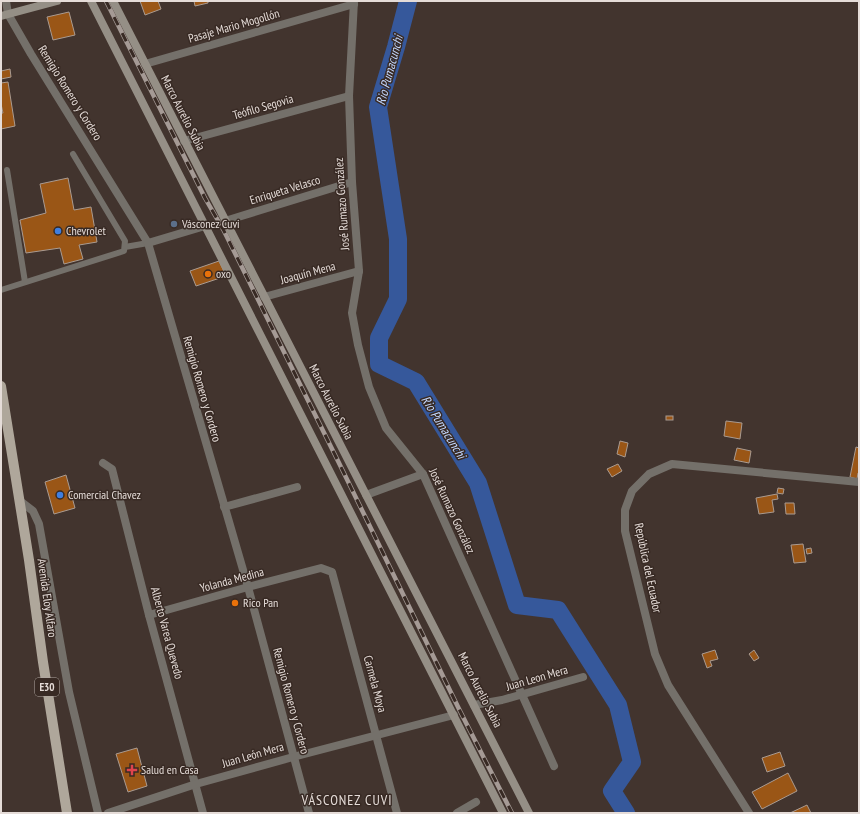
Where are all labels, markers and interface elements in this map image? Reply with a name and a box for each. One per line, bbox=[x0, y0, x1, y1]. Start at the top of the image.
street label: Pasaje Mario Mogollón bbox=[187, 5, 281, 46]
water label: Rio Pumacunchi bbox=[372, 31, 407, 107]
street label: Remigio Romero y Cordero bbox=[35, 42, 106, 143]
street label: Marco Aurelio Subia bbox=[158, 73, 209, 153]
street label: Teófilo Segovia bbox=[231, 91, 295, 122]
street label: José Rumazo González bbox=[331, 157, 352, 252]
street label: Enriqueta Velasco bbox=[248, 172, 322, 207]
place label: Vásconez Cuvi bbox=[181, 216, 240, 231]
marker: Vásconez Cuvi bbox=[169, 219, 179, 229]
place label: Chevrolet bbox=[66, 223, 106, 238]
marker: Chevrolet bbox=[53, 226, 63, 236]
street label: Joaquín Mena bbox=[278, 258, 337, 287]
place label: oxo bbox=[216, 266, 231, 281]
marker: oxo bbox=[203, 269, 213, 279]
street label: Remigio Romero y Cordero bbox=[180, 334, 225, 443]
street label: Marco Aurelio Subia bbox=[306, 362, 357, 442]
water label: Rio Pumacunchi bbox=[417, 392, 471, 464]
street label: José Rumazo González bbox=[426, 465, 479, 556]
place label: Comercial Chavez bbox=[68, 487, 141, 502]
marker: Comercial Chavez bbox=[55, 490, 65, 500]
street label: República del Ecuador bbox=[632, 522, 665, 615]
street label: Avenida Eloy Alfaro bbox=[35, 557, 60, 638]
street label: Yolanda Medina bbox=[198, 564, 266, 595]
street label: Alberto Varea Quevedo bbox=[148, 585, 187, 681]
place label: Rico Pan bbox=[243, 595, 278, 610]
marker: Rico Pan bbox=[230, 598, 240, 608]
street label: Remigio Romero y Cordero bbox=[270, 646, 313, 756]
street label: Marco Aurelio Subia bbox=[455, 650, 506, 730]
street label: Carmela Moya bbox=[361, 654, 390, 714]
street label: Juan Leon Mera bbox=[503, 661, 570, 694]
road number: E30 bbox=[35, 678, 59, 696]
street label: Juan León Mera bbox=[219, 738, 286, 771]
place label: Salud en Casa bbox=[141, 762, 199, 777]
marker: Salud en Casa bbox=[126, 764, 138, 776]
district label: VÁSCONEZ CUVI bbox=[300, 791, 393, 809]

